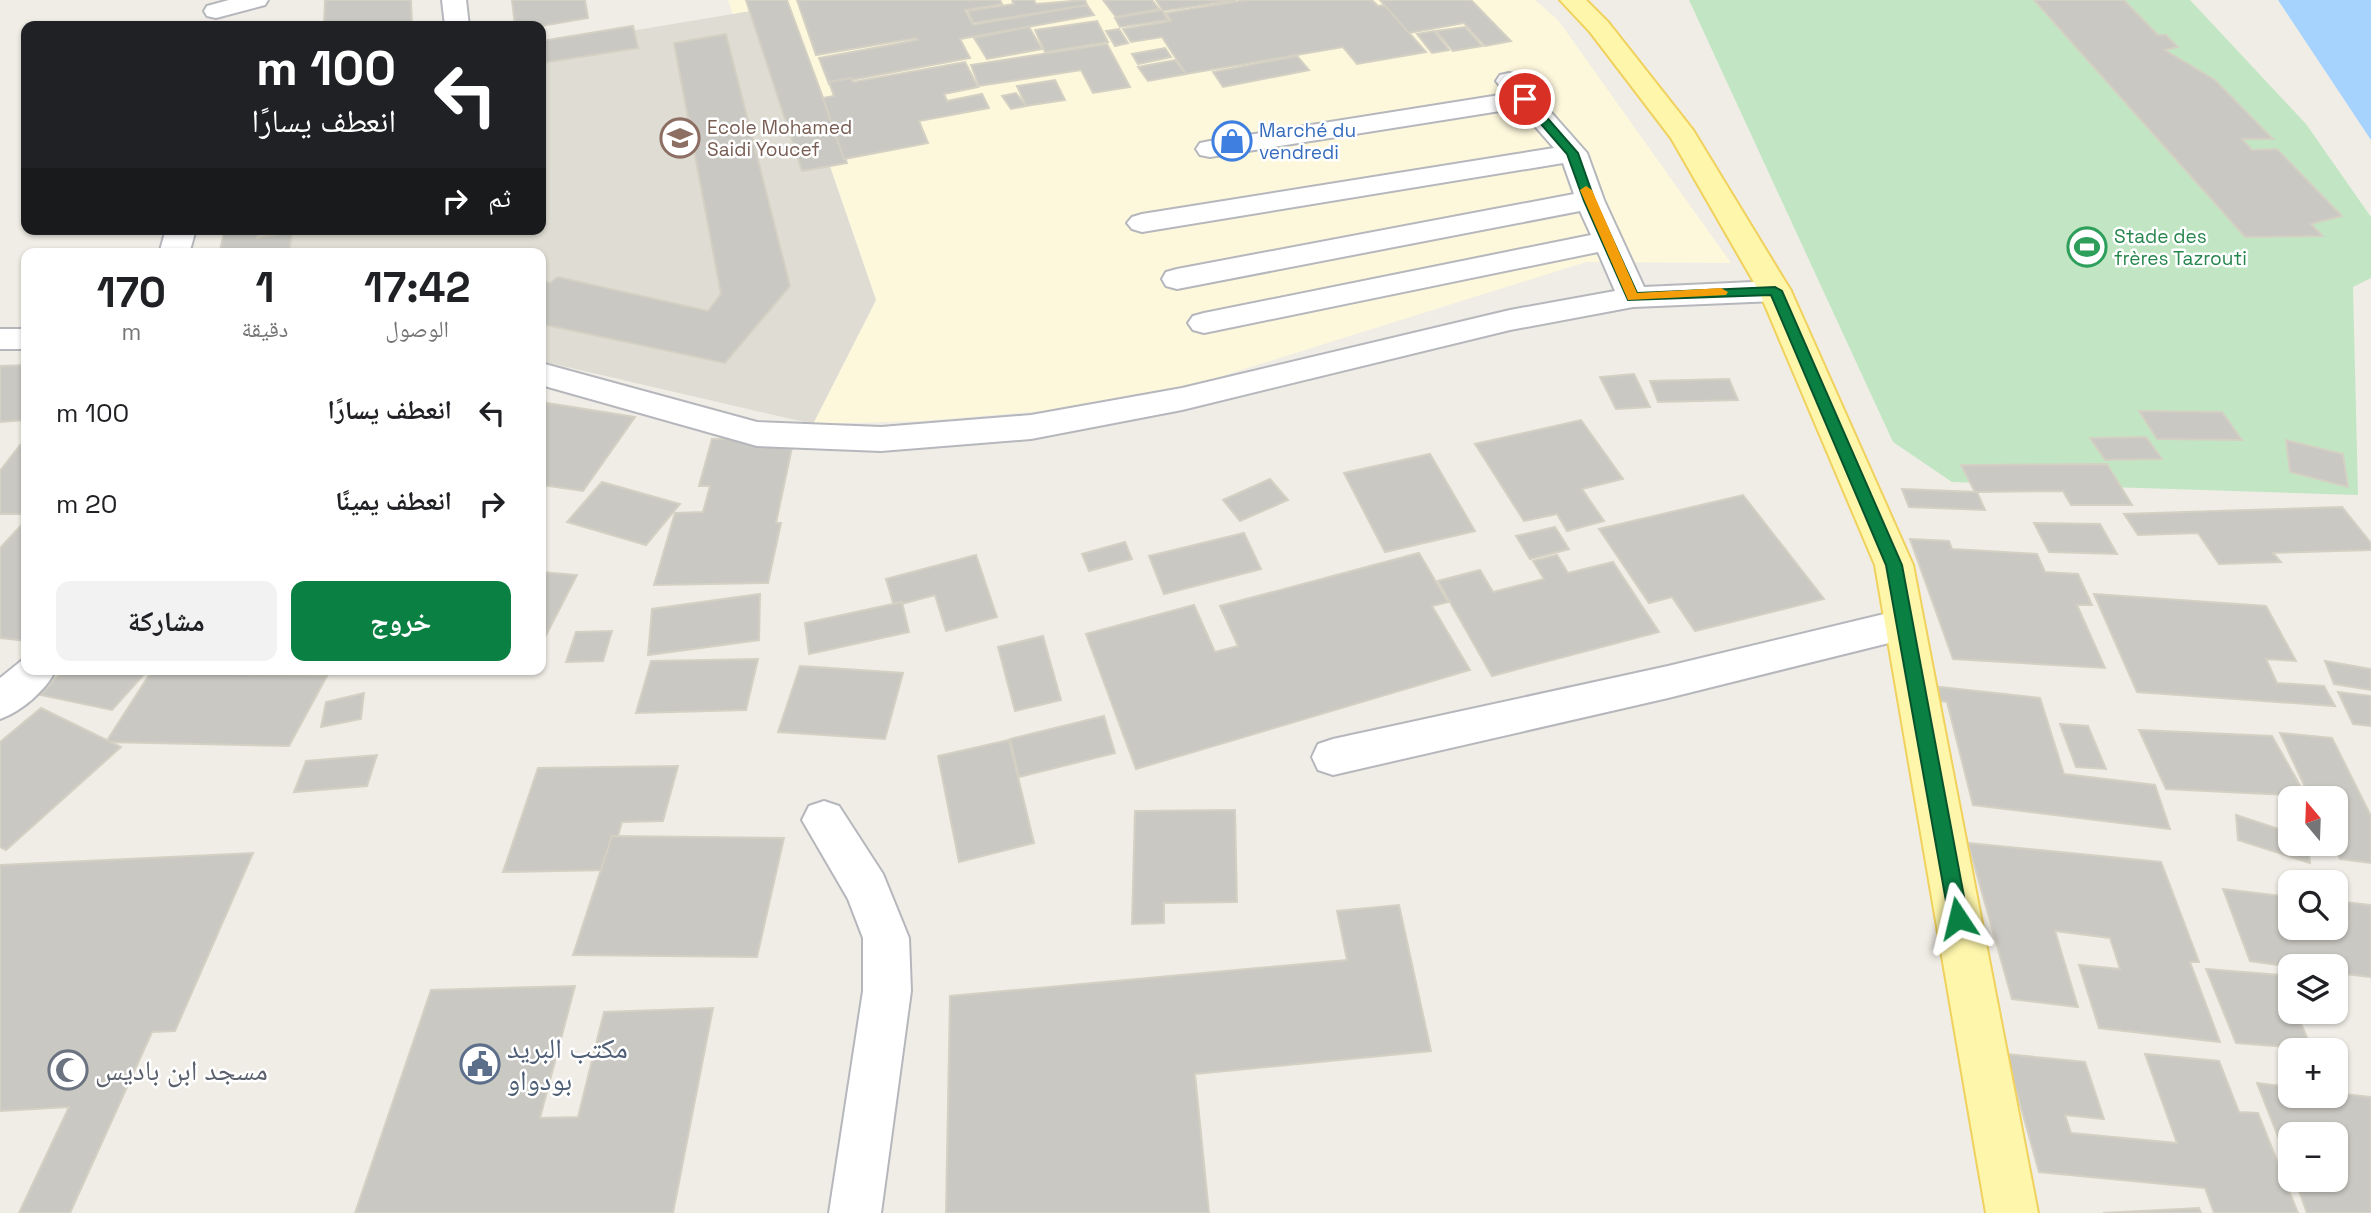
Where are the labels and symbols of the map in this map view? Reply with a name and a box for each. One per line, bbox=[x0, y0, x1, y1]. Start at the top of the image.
pin bbox=[1495, 69, 1555, 129]
place label: Ecole Mohamed Saidi Youcef bbox=[707, 115, 852, 162]
school or university icon: Ecole Mohamed Saidi Youcef bbox=[659, 117, 701, 159]
place label: Marché du vendredi bbox=[1259, 118, 1356, 165]
shop icon: Marché du vendredi bbox=[1211, 120, 1253, 162]
place label: Stade des frères Tazrouti bbox=[2114, 224, 2247, 271]
sports icon: Stade des frères Tazrouti bbox=[2066, 226, 2108, 268]
north arrow bbox=[2278, 786, 2348, 856]
position arrow bbox=[1921, 881, 1995, 955]
place label: مكتب البريد بودواو bbox=[507, 1030, 628, 1098]
public building icon: مكتب البريد بودواو bbox=[459, 1043, 501, 1085]
mosque icon: مسجد ابن باديس bbox=[47, 1049, 89, 1091]
place label: مسجد ابن باديس bbox=[95, 1052, 268, 1088]

